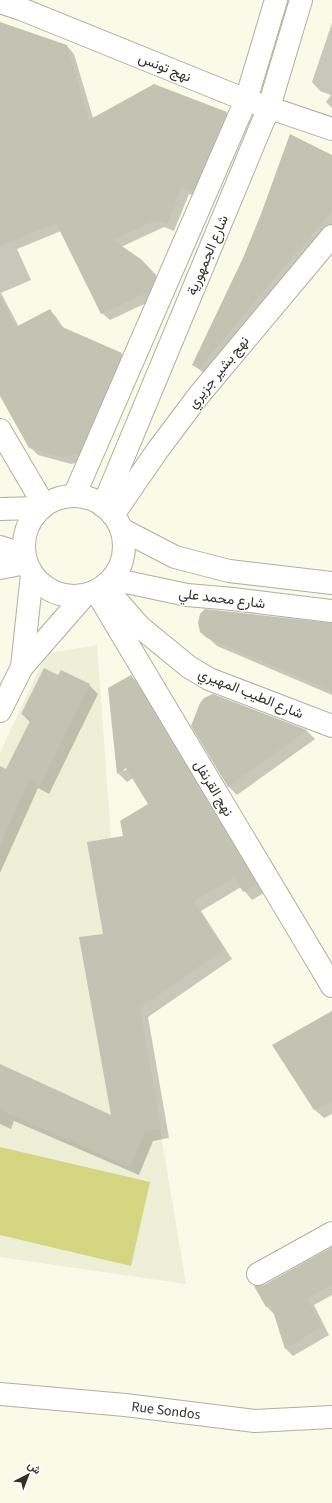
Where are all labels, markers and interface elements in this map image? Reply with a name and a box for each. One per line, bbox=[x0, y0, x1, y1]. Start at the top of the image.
street label: نهج تونس bbox=[135, 48, 194, 88]
street label: شارع الجمهورية bbox=[182, 212, 234, 299]
street label: نهج بشير جزيري bbox=[183, 332, 255, 414]
street label: شارع محمد علي bbox=[177, 584, 266, 615]
street label: شارع الطيب المهيري bbox=[195, 664, 306, 725]
street label: نهج القرنفل bbox=[188, 757, 238, 820]
street label: Rue Sondos bbox=[130, 1397, 202, 1425]
north arrow bbox=[8, 1455, 48, 1495]
text: ش bbox=[24, 1458, 44, 1478]

